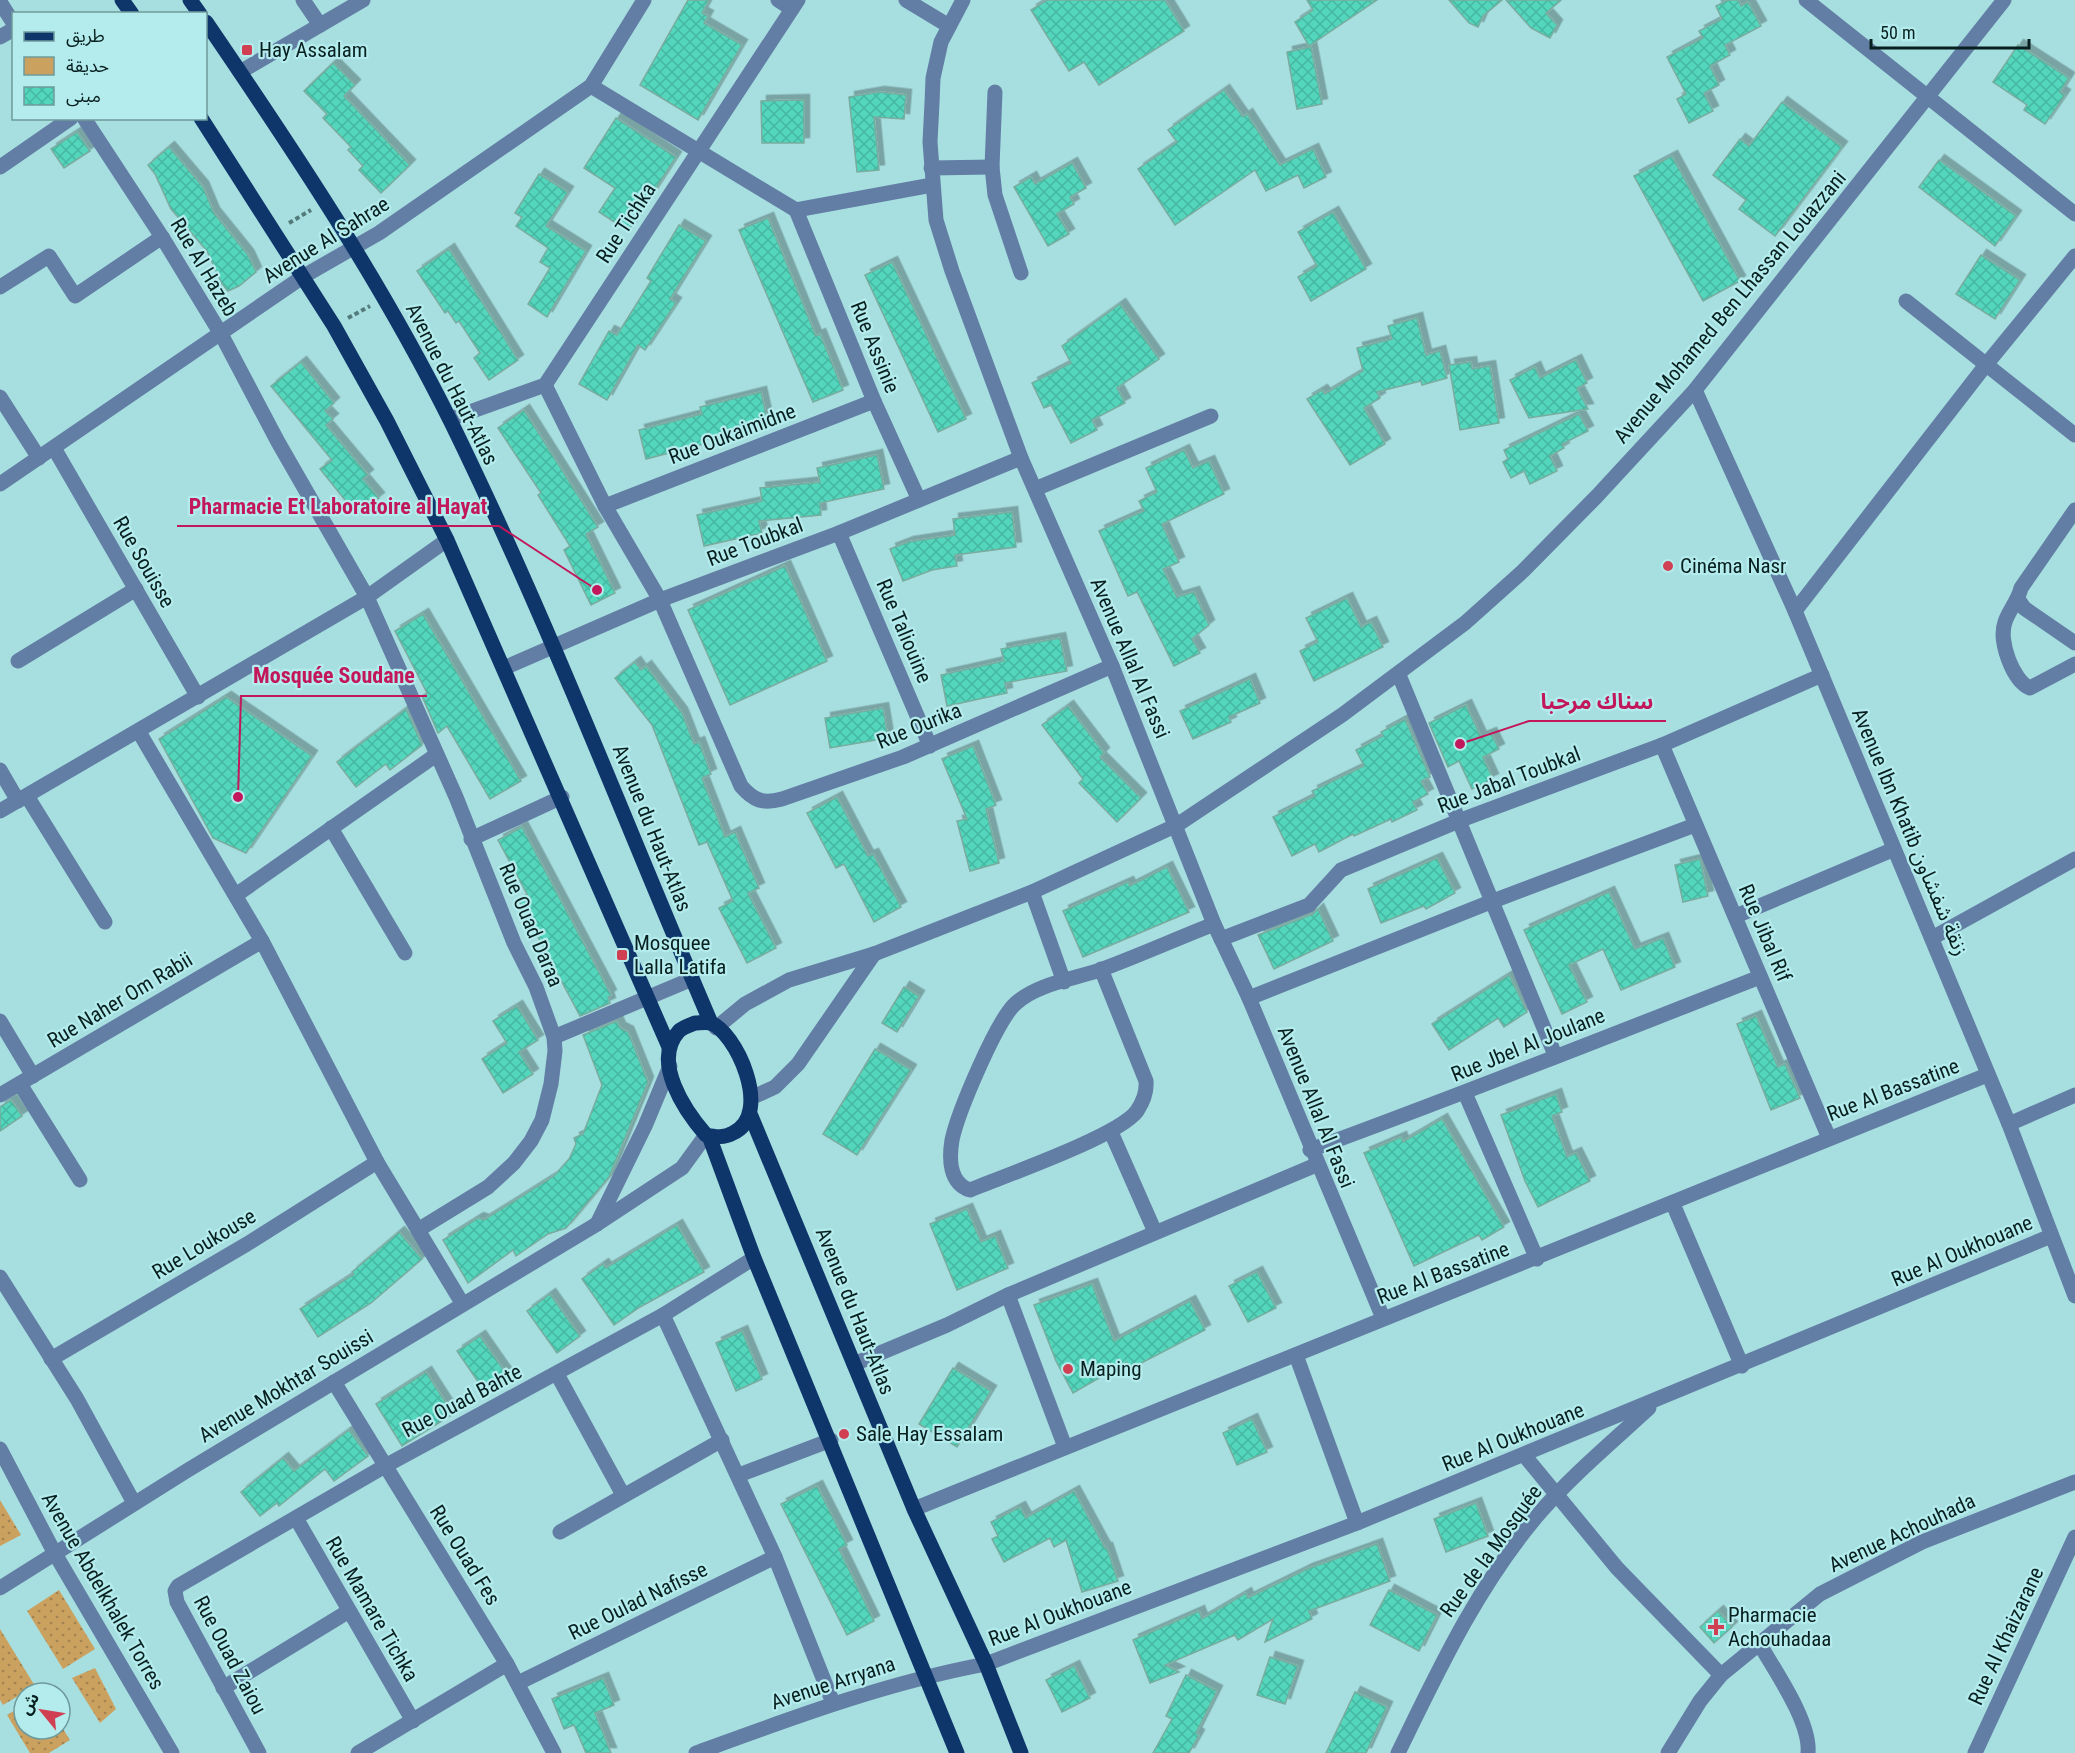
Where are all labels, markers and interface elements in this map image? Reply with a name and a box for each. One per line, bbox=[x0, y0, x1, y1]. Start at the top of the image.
legend bbox=[12, 12, 207, 120]
scale bar bbox=[1871, 12, 2028, 50]
text: 50 m bbox=[1880, 22, 1915, 43]
text: طريق bbox=[66, 25, 105, 47]
place label: Hay Assalam bbox=[259, 38, 368, 62]
marker: Hay Assalam bbox=[240, 43, 254, 57]
text: حديقة bbox=[66, 55, 109, 76]
text: مبنى bbox=[66, 85, 101, 107]
street label: Avenue Mohamed Ben Lhassan Louazzani bbox=[1609, 166, 1851, 448]
street label: Rue Tichka bbox=[591, 178, 661, 268]
street label: Avenue Al Sahrae bbox=[259, 192, 394, 288]
street label: Rue Al Hazeb bbox=[165, 214, 243, 320]
street label: Rue Assinie bbox=[846, 298, 904, 397]
street label: Avenue du Haut-Atlas bbox=[401, 299, 503, 469]
street label: Rue Oukaimidne bbox=[665, 399, 799, 469]
callout: Pharmacie Et Laboratoire al Hayat bbox=[177, 486, 499, 526]
text: Pharmacie Et Laboratoire al Hayat bbox=[189, 494, 488, 519]
street label: Rue Souisse bbox=[108, 512, 180, 612]
street label: Rue Toubkal bbox=[704, 513, 806, 571]
place label: Cinéma Nasr bbox=[1680, 554, 1786, 578]
marker: Cinéma Nasr bbox=[1661, 559, 1675, 573]
street label: Avenue Allal Al Fassi bbox=[1085, 574, 1175, 742]
street label: Rue Taliouine bbox=[871, 575, 937, 687]
callout: Mosquée Soudane bbox=[241, 656, 427, 696]
text: Mosquée Soudane bbox=[253, 663, 415, 688]
callout: سناك مرحبا bbox=[1529, 681, 1666, 721]
text: سناك مرحبا bbox=[1540, 689, 1654, 714]
street label: Rue Ourika bbox=[873, 698, 965, 754]
street label: Avenue Ibn Khatib زنقة شفشاون bbox=[1847, 705, 1973, 959]
street label: Avenue du Haut-Atlas bbox=[608, 741, 696, 915]
street label: Rue Jabal Toubkal bbox=[1434, 742, 1584, 818]
street label: Rue Ouad Daraa bbox=[494, 859, 568, 991]
street label: Rue Jibal Rif bbox=[1734, 881, 1796, 986]
place label: Mosquee Lalla Latifa bbox=[634, 931, 726, 979]
street label: Rue Naher Om Rabii bbox=[43, 947, 197, 1053]
marker: Mosquee Lalla Latifa bbox=[615, 948, 629, 962]
street label: Rue Jbel Al Joulane bbox=[1448, 1003, 1608, 1087]
street label: Avenue Allal Al Fassi bbox=[1273, 1023, 1359, 1191]
street label: Rue Al Bassatine bbox=[1824, 1054, 1963, 1126]
street label: Rue Loukouse bbox=[148, 1204, 260, 1284]
street label: Rue Al Oukhouane bbox=[1888, 1210, 2036, 1292]
street label: Avenue du Haut-Atlas bbox=[811, 1224, 899, 1398]
street label: Rue Al Bassatine bbox=[1374, 1237, 1513, 1309]
street label: Avenue Mokhtar Souissi bbox=[194, 1324, 378, 1448]
place label: Maping bbox=[1080, 1357, 1142, 1381]
street label: Rue Ouad Bahte bbox=[398, 1359, 526, 1443]
marker: Maping bbox=[1061, 1362, 1075, 1376]
street label: Rue Al Oukhouane bbox=[1439, 1398, 1588, 1476]
place label: Sale Hay Essalam bbox=[856, 1422, 1003, 1446]
marker: Sale Hay Essalam bbox=[837, 1427, 851, 1441]
street label: Rue de la Mosquée bbox=[1435, 1480, 1547, 1622]
street label: Avenue Abdelkhalek Torres bbox=[37, 1488, 169, 1694]
street label: Avenue Achouhada bbox=[1825, 1489, 1979, 1577]
street label: Rue Ouad Fes bbox=[425, 1501, 505, 1609]
street label: Rue Mamare Tichka bbox=[321, 1532, 423, 1686]
street label: Rue Oulad Nafisse bbox=[565, 1557, 711, 1645]
street label: Rue Al Khaizarane bbox=[1964, 1563, 2049, 1709]
street label: Rue Al Oukhouane bbox=[985, 1575, 1135, 1651]
street label: Rue Ouad Zaiou bbox=[189, 1592, 271, 1718]
place label: Pharmacie Achouhadaa bbox=[1728, 1603, 1831, 1651]
marker: Pharmacie Achouhadaa bbox=[1709, 1620, 1723, 1634]
street label: Avenue Arryana bbox=[768, 1652, 898, 1714]
north arrow bbox=[12, 1681, 72, 1741]
text: ش bbox=[16, 1689, 43, 1718]

